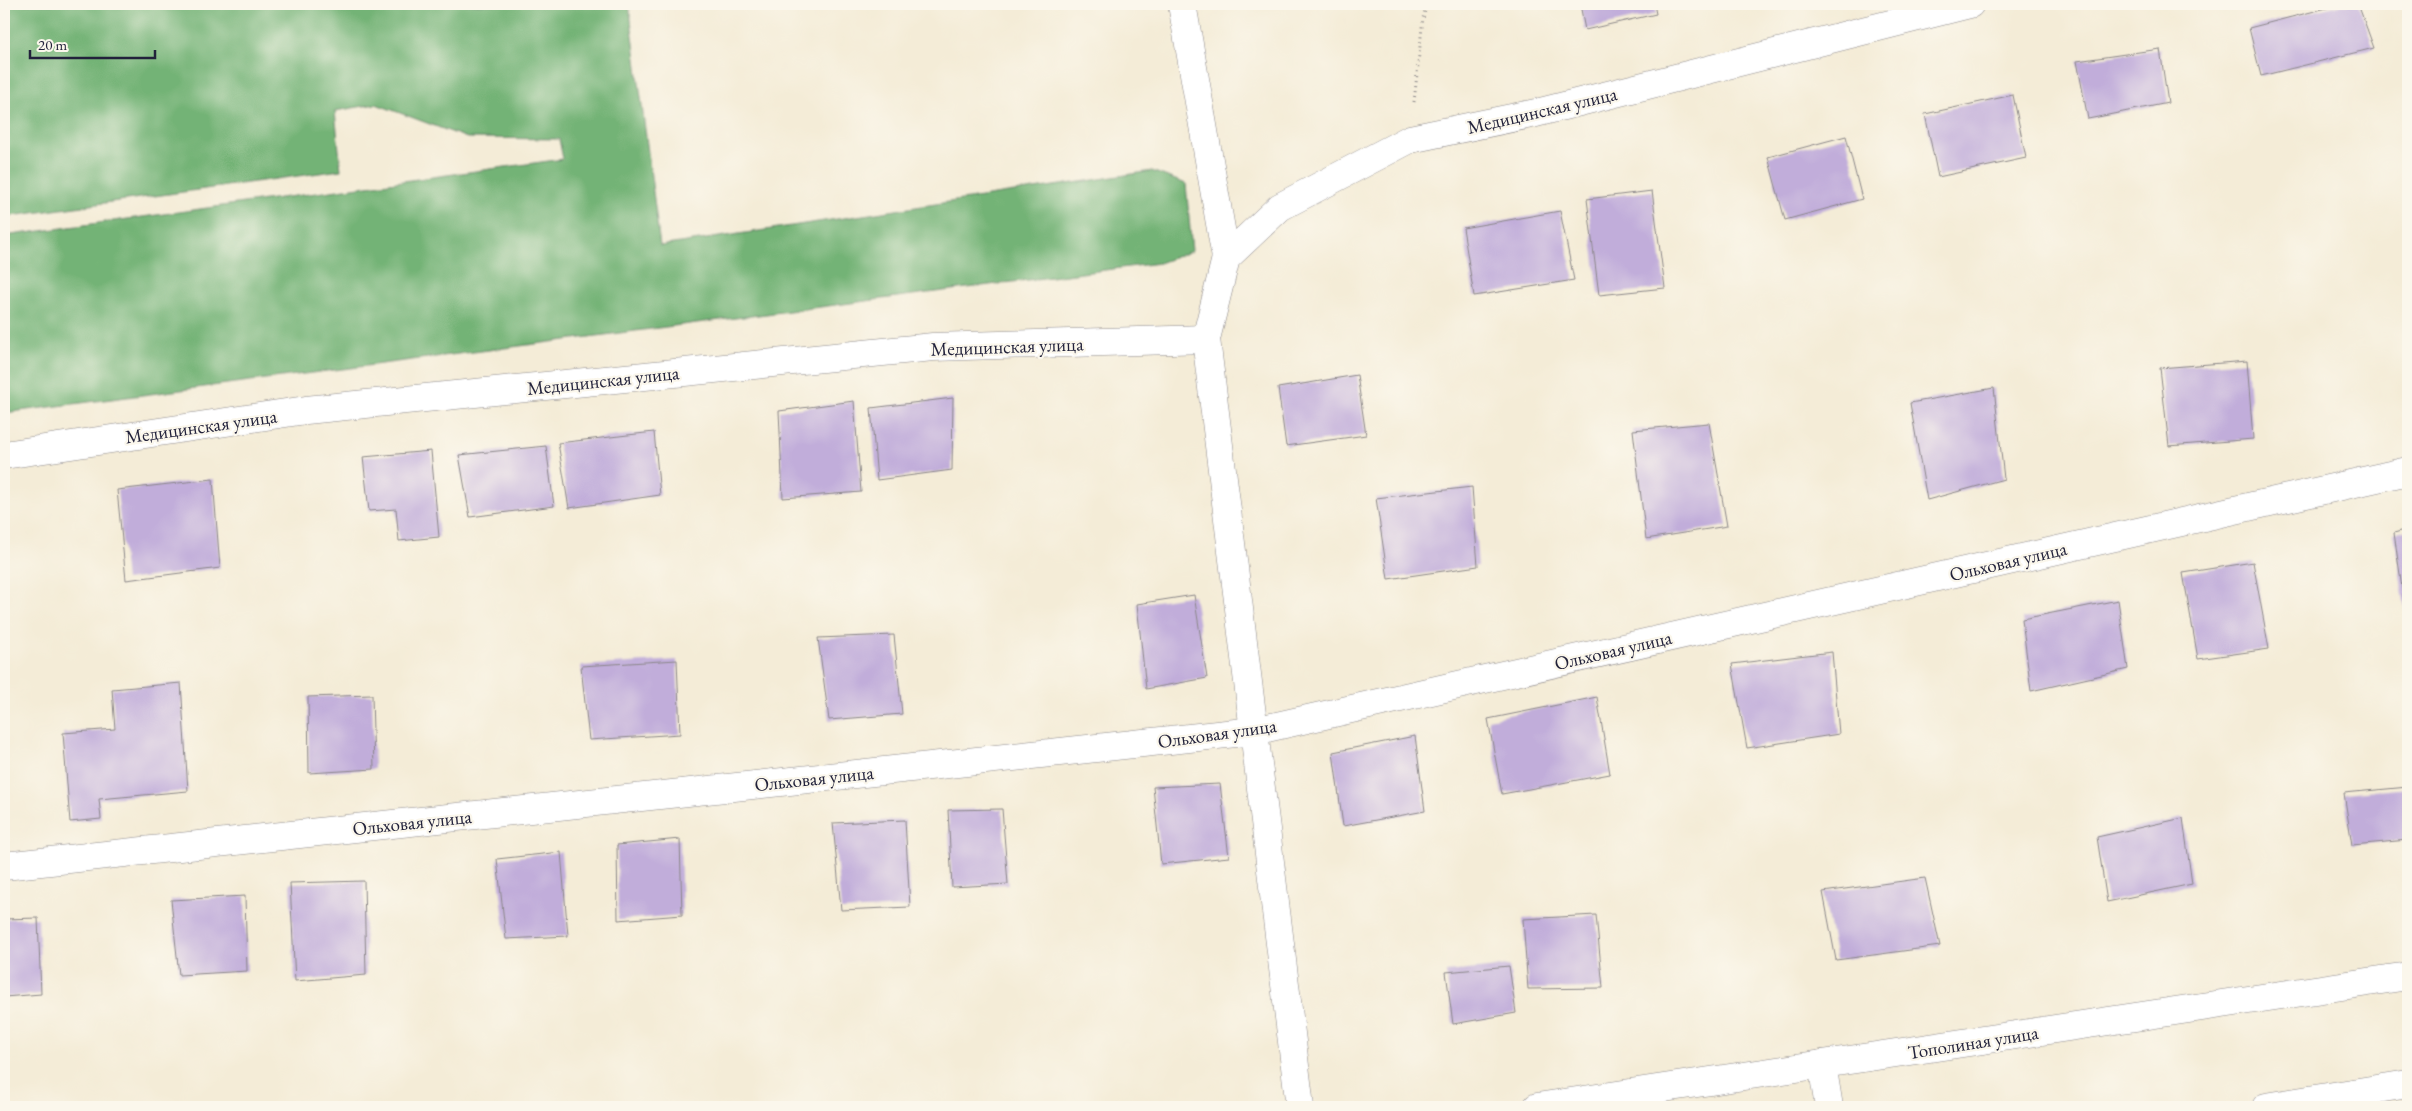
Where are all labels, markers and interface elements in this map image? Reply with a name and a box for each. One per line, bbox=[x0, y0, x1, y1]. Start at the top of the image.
scale bar bbox=[30, 28, 155, 60]
text: 20 m bbox=[38, 35, 67, 54]
street label: Медицинская улица bbox=[1465, 81, 1620, 140]
street label: Медицинская улица bbox=[930, 331, 1084, 362]
street label: Медицинская улица bbox=[526, 360, 681, 401]
street label: Медицинская улица bbox=[124, 403, 279, 450]
street label: Ольховая улица bbox=[1947, 536, 2070, 587]
street label: Ольховая улица bbox=[1552, 625, 1675, 676]
street label: Ольховая улица bbox=[1156, 713, 1278, 754]
street label: Ольховая улица bbox=[753, 760, 875, 797]
street label: Ольховая улица bbox=[351, 804, 473, 841]
street label: Тополиная улица bbox=[1906, 1020, 2041, 1065]

